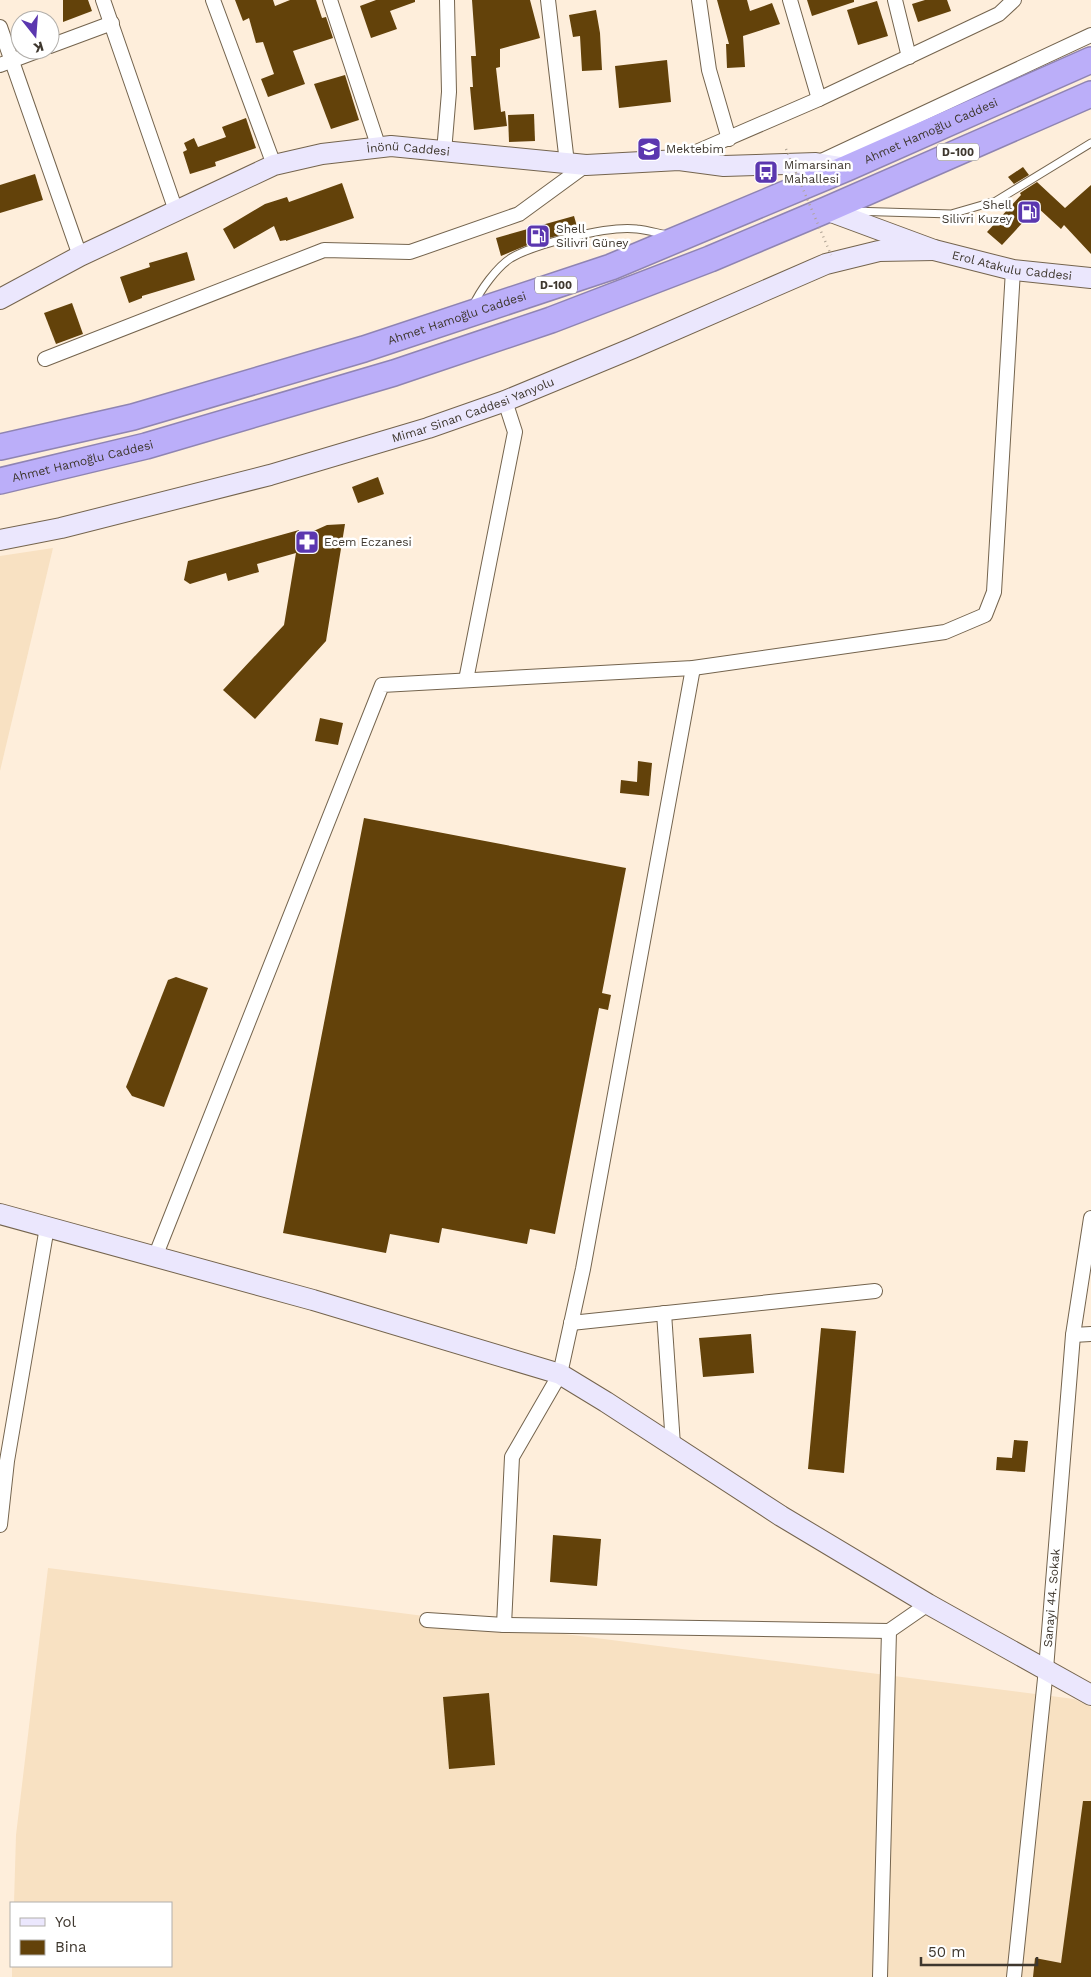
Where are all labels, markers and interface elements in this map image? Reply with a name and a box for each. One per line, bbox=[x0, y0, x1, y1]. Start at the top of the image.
north arrow bbox=[10, 10, 60, 60]
text: K bbox=[32, 38, 46, 57]
street label: Ahmet Hamoğlu Caddesi bbox=[862, 95, 1000, 167]
school or university icon: Mektebim bbox=[636, 136, 662, 162]
street label: İnönü Caddesi bbox=[366, 139, 450, 159]
place label: Mektebim bbox=[666, 142, 724, 156]
road number: D-100 bbox=[937, 144, 979, 160]
place label: Mimarsinan Mahallesi bbox=[784, 158, 851, 186]
bus stop icon: Mimarsinan Mahallesi bbox=[753, 159, 779, 185]
place label: Shell Silivri Kuzey bbox=[942, 198, 1013, 226]
fuel station icon: Shell Silivri Kuzey bbox=[1016, 199, 1042, 225]
place label: Shell Silivri Güney bbox=[556, 222, 629, 250]
fuel station icon: Shell Silivri Güney bbox=[525, 223, 551, 249]
street label: Erol Atakulu Caddesi bbox=[951, 248, 1073, 283]
road number: D-100 bbox=[535, 276, 577, 294]
street label: Ahmet Hamoğlu Caddesi bbox=[386, 289, 528, 348]
street label: Mimar Sinan Caddesi Yanyolu bbox=[390, 374, 556, 445]
street label: Ahmet Hamoğlu Caddesi bbox=[11, 437, 155, 485]
pharmacy icon: Ecem Eczanesi bbox=[294, 529, 320, 555]
place label: Ecem Eczanesi bbox=[324, 535, 412, 549]
street label: Sanayi 44. Sokak bbox=[1041, 1548, 1063, 1648]
legend bbox=[10, 1902, 172, 1967]
text: Yol bbox=[55, 1913, 77, 1931]
scale bar bbox=[921, 1934, 1037, 1966]
text: Bina bbox=[55, 1938, 87, 1956]
text: 50 m bbox=[928, 1943, 965, 1961]

